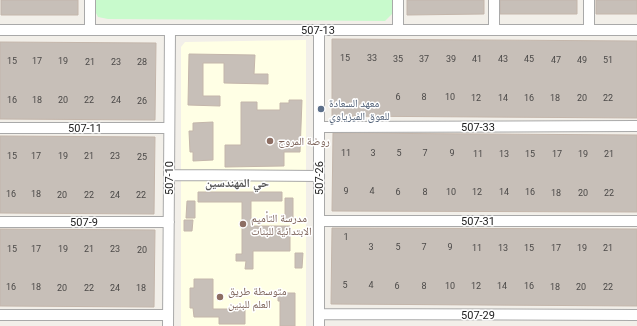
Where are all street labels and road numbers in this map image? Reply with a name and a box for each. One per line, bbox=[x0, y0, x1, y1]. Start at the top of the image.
street label: 507-13 bbox=[301, 24, 335, 37]
street label: 507-33 bbox=[461, 121, 495, 134]
street label: 507-11 bbox=[68, 122, 102, 135]
street label: 507-10 bbox=[163, 161, 176, 195]
street label: 507-26 bbox=[313, 161, 326, 195]
street label: 507-31 bbox=[461, 215, 495, 228]
street label: 507-9 bbox=[70, 216, 98, 229]
street label: 507-29 bbox=[461, 309, 495, 322]

